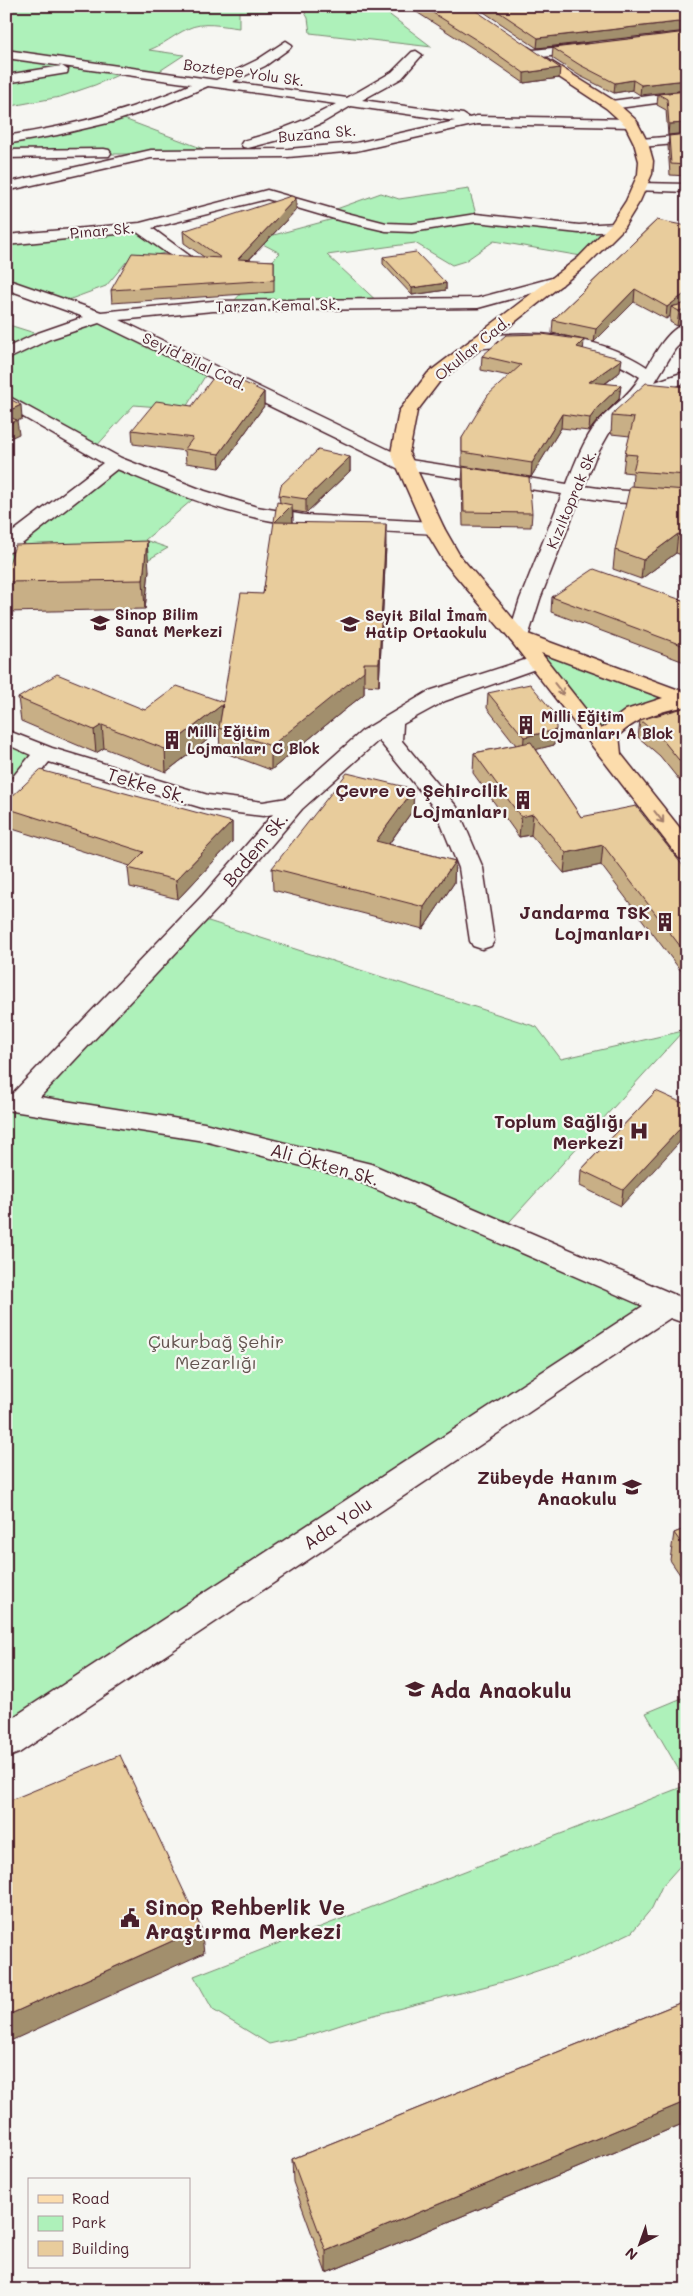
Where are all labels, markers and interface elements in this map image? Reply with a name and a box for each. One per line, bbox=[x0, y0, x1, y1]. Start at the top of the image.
street label: Boztepe Yolu Sk. bbox=[182, 54, 306, 90]
street label: Buzana Sk. bbox=[277, 120, 357, 146]
street label: Pınar Sk. bbox=[69, 217, 135, 243]
street label: Tarzan Kemal Sk. bbox=[215, 294, 341, 316]
street label: Okullar Cad. bbox=[430, 312, 514, 384]
street label: Seyid Bilal Cad. bbox=[139, 327, 251, 395]
street label: Kızıltoprak Sk. bbox=[541, 446, 601, 552]
place label: Sinop Bilim Sanat Merkezi bbox=[115, 604, 223, 641]
place label: Seyit Bilal İmam Hatip Ortaokulu bbox=[365, 605, 487, 642]
school or university icon: Sinop Bilim Sanat Merkezi bbox=[89, 612, 111, 634]
school or university icon: Seyit Bilal İmam Hatip Ortaokulu bbox=[339, 613, 361, 635]
one-way arrow bbox=[554, 682, 564, 696]
place label: Milli Eğitim Lojmanları A Blok bbox=[541, 706, 673, 743]
building icon: Milli Eğitim Lojmanları A Blok bbox=[515, 714, 537, 736]
place label: Milli Eğitim Lojmanları C Blok bbox=[187, 721, 320, 758]
building icon: Milli Eğitim Lojmanları C Blok bbox=[161, 729, 183, 751]
street label: Tekke Sk. bbox=[104, 762, 190, 808]
place label: Çevre ve Şehircilik Lojmanları bbox=[335, 778, 508, 823]
building icon: Çevre ve Şehircilik Lojmanları bbox=[512, 789, 534, 811]
street label: Badem Sk. bbox=[217, 807, 293, 891]
one-way arrow bbox=[654, 810, 664, 824]
place label: Jandarma TSK Lojmanları bbox=[519, 900, 650, 945]
building icon: Jandarma TSK Lojmanları bbox=[654, 911, 676, 933]
place label: Toplum Sağlığı Merkezi bbox=[494, 1109, 624, 1154]
hospital icon: Toplum Sağlığı Merkezi bbox=[628, 1120, 650, 1142]
street label: Ali Ökten Sk. bbox=[268, 1137, 382, 1191]
park label: Çukurbağ Şehir Mezarlığı bbox=[148, 1329, 284, 1374]
place label: Zübeyde Hanım Anaokulu bbox=[477, 1465, 617, 1510]
school or university icon: Zübeyde Hanım Anaokulu bbox=[621, 1476, 643, 1498]
street label: Ada Yolu bbox=[298, 1491, 376, 1555]
place label: Ada Anaokulu bbox=[430, 1676, 572, 1703]
school or university icon: Ada Anaokulu bbox=[404, 1678, 426, 1700]
place label: Sinop Rehberlik Ve Araştırma Merkezi bbox=[145, 1893, 345, 1945]
public building icon: Sinop Rehberlik Ve Araştırma Merkezi bbox=[119, 1907, 141, 1929]
legend bbox=[28, 2178, 190, 2268]
text: Road bbox=[72, 2188, 109, 2208]
text: Park bbox=[72, 2212, 106, 2232]
north arrow bbox=[616, 2218, 666, 2268]
text: Building bbox=[72, 2238, 129, 2258]
text: N bbox=[621, 2244, 641, 2265]

